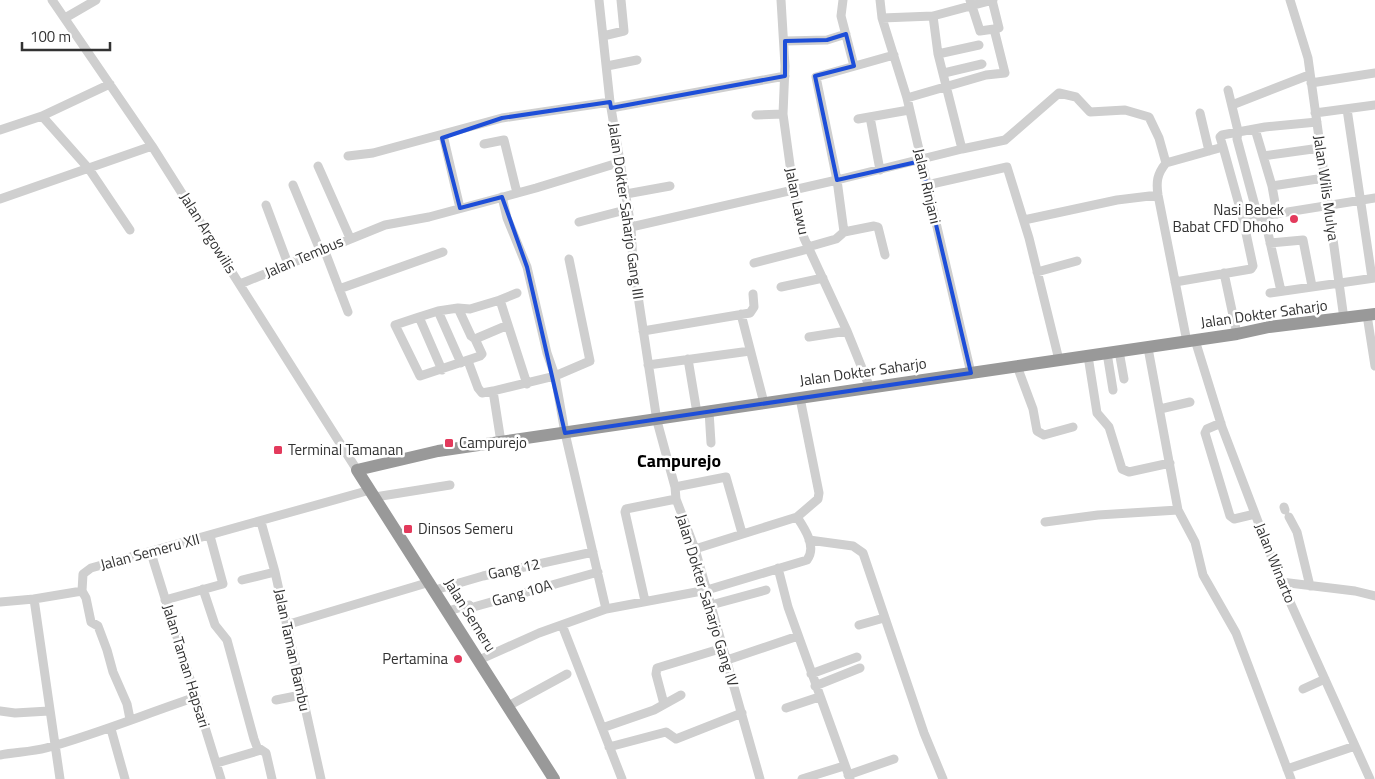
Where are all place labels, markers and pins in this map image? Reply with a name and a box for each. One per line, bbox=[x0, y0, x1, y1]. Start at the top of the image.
place label: Nasi Bebek Babat CFD Dhoho bbox=[1173, 198, 1284, 238]
marker: Nasi Bebek Babat CFD Dhoho bbox=[1288, 213, 1300, 225]
place label: Campurejo bbox=[459, 431, 527, 454]
marker: Campurejo bbox=[443, 437, 455, 449]
place label: Terminal Tamanan bbox=[288, 438, 403, 461]
marker: Terminal Tamanan bbox=[272, 444, 284, 456]
place label: Dinsos Semeru bbox=[418, 517, 513, 540]
marker: Dinsos Semeru bbox=[402, 523, 414, 535]
place label: Pertamina bbox=[382, 647, 448, 670]
marker: Pertamina bbox=[452, 653, 464, 665]

